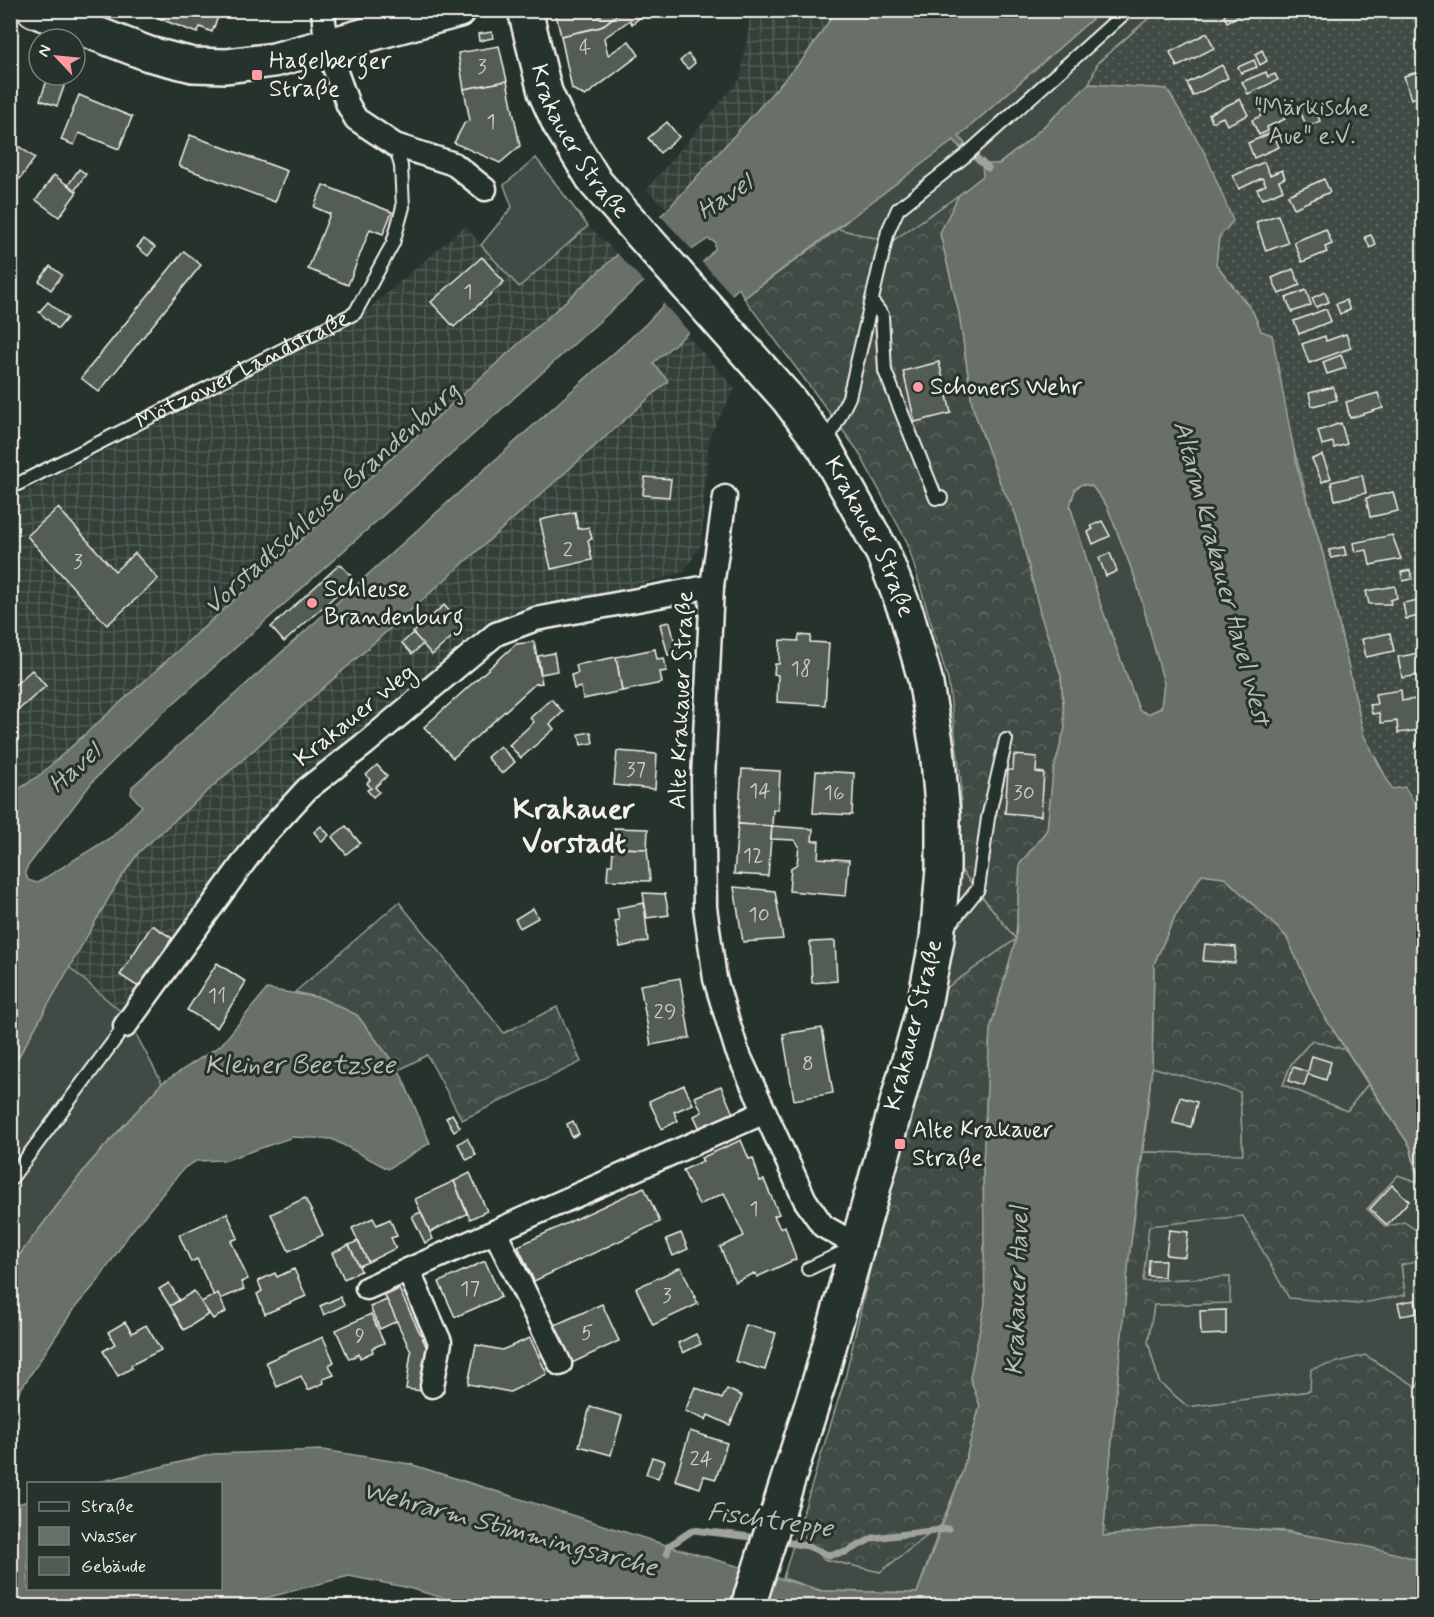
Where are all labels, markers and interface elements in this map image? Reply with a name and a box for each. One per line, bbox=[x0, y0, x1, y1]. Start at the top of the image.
north arrow bbox=[27, 27, 87, 87]
house number: 4 bbox=[579, 34, 591, 62]
text: N bbox=[33, 42, 57, 60]
place label: Hagelberger Straße bbox=[269, 46, 392, 105]
house number: 3 bbox=[477, 53, 487, 81]
street label: Krakauer Straße bbox=[523, 61, 636, 225]
marker: Hagelberger Straße bbox=[250, 68, 264, 82]
park label: "Märkische Aue" e.V. bbox=[1254, 93, 1370, 152]
house number: 1 bbox=[486, 108, 496, 136]
water label: Havel bbox=[691, 165, 762, 229]
house number: 1 bbox=[463, 278, 473, 306]
street label: Mötzower Landstraße bbox=[131, 303, 355, 437]
place label: Schoners Wehr bbox=[930, 372, 1083, 403]
water label: Vorstadtschleuse Brandenburg bbox=[197, 374, 468, 623]
marker: Schoners Wehr bbox=[911, 380, 925, 394]
water label: Altarm Krakauer Havel West bbox=[1164, 417, 1279, 732]
street label: Krakauer Straße bbox=[817, 451, 922, 622]
house number: 2 bbox=[563, 536, 573, 564]
house number: 3 bbox=[73, 548, 83, 576]
place label: Schleuse Brandenburg bbox=[324, 574, 464, 636]
street label: Alte Krakauer Straße bbox=[663, 590, 701, 810]
marker: Schleuse Brandenburg bbox=[305, 596, 319, 610]
house number: 18 bbox=[791, 655, 811, 683]
street label: Krakauer Weg bbox=[288, 658, 423, 776]
water label: Havel bbox=[41, 734, 111, 802]
house number: 37 bbox=[626, 756, 646, 784]
house number: 14 bbox=[749, 777, 771, 805]
house number: 16 bbox=[824, 779, 845, 807]
house number: 30 bbox=[1013, 779, 1035, 807]
district label: Krakauer Vorstadt bbox=[513, 790, 636, 863]
house number: 12 bbox=[743, 842, 763, 870]
house number: 10 bbox=[748, 901, 770, 929]
street label: Krakauer Straße bbox=[878, 936, 950, 1114]
house number: 11 bbox=[208, 982, 226, 1010]
house number: 29 bbox=[654, 998, 676, 1026]
water label: Kleiner Beetzsee bbox=[205, 1049, 397, 1083]
house number: 8 bbox=[802, 1050, 814, 1078]
place label: Alte Krakauer Straße bbox=[912, 1115, 1053, 1174]
marker: Alte Krakauer Straße bbox=[893, 1137, 907, 1151]
house number: 1 bbox=[749, 1195, 759, 1223]
water label: Krakauer Havel bbox=[998, 1204, 1038, 1376]
house number: 17 bbox=[460, 1275, 480, 1303]
house number: 3 bbox=[662, 1282, 672, 1310]
house number: 5 bbox=[581, 1319, 593, 1347]
house number: 9 bbox=[355, 1322, 365, 1350]
house number: 24 bbox=[689, 1445, 713, 1473]
water label: Wehrarm Stimmingsarche bbox=[359, 1474, 663, 1586]
legend bbox=[27, 1482, 222, 1590]
text: Straße bbox=[81, 1495, 134, 1519]
water label: Fischtreppe bbox=[705, 1495, 836, 1547]
text: Wasser bbox=[81, 1525, 138, 1549]
text: Gebäude bbox=[81, 1555, 146, 1579]

